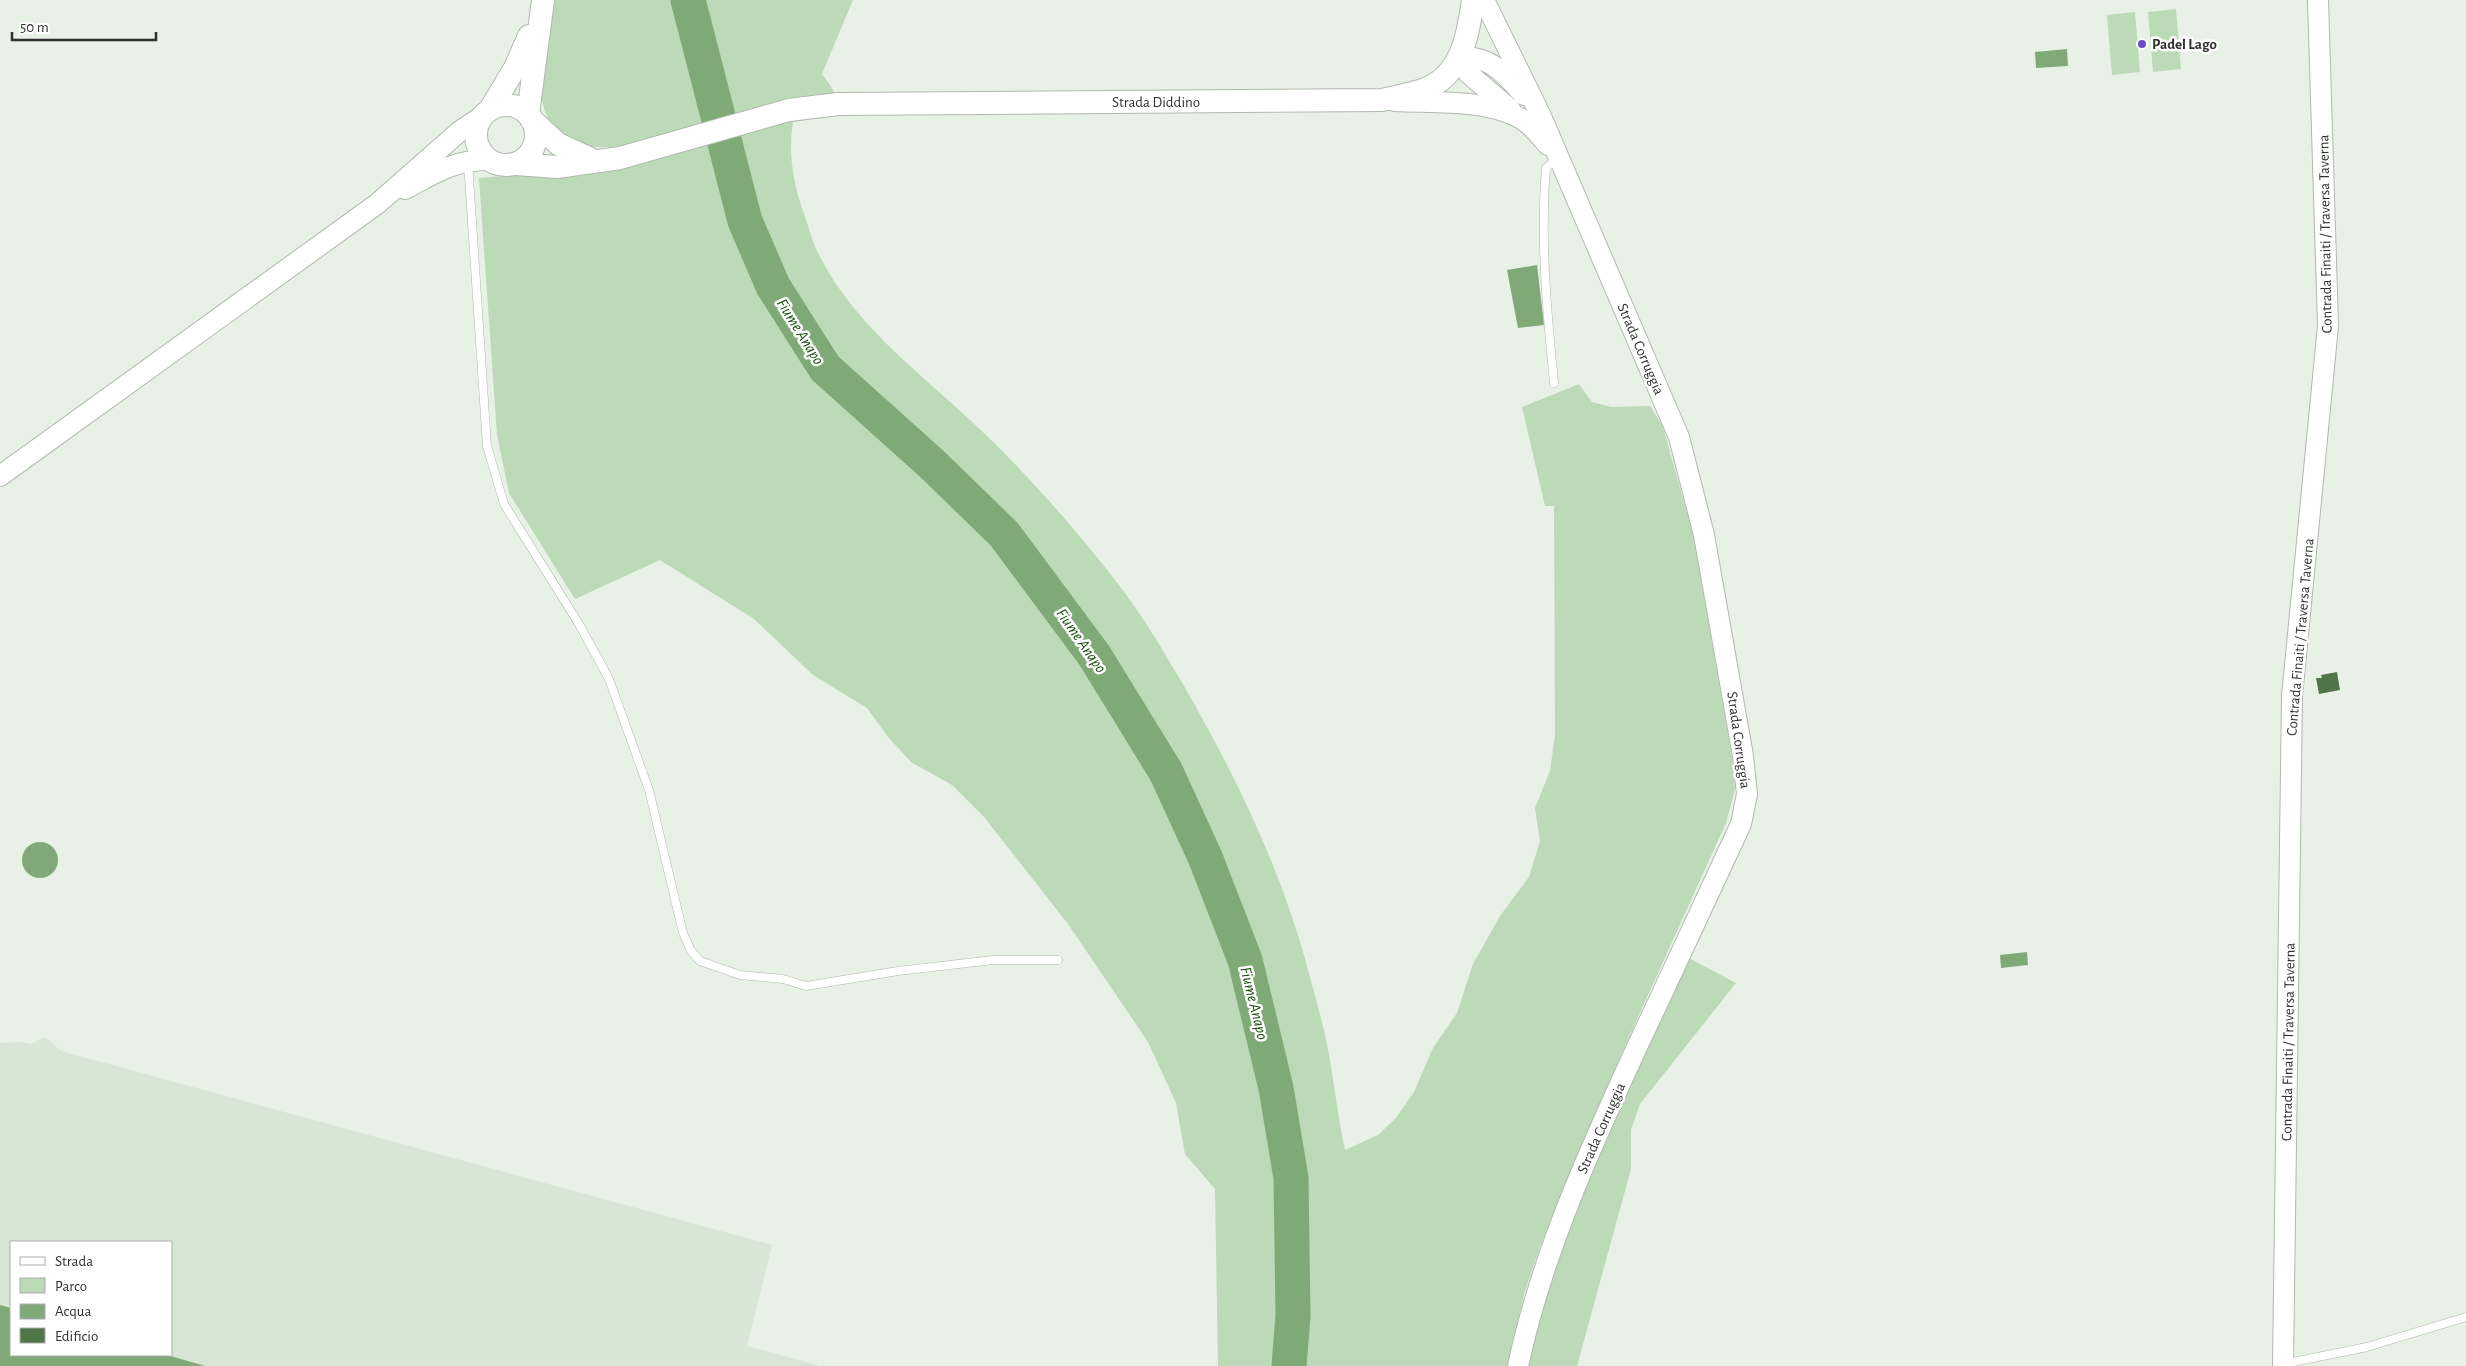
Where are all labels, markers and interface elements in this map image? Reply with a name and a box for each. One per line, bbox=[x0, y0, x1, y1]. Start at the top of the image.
scale bar bbox=[12, 10, 156, 42]
text: 50 m bbox=[20, 20, 49, 35]
place label: Padel Lago bbox=[2152, 37, 2217, 52]
marker: Padel Lago bbox=[2136, 38, 2148, 50]
street label: Strada Diddino bbox=[1112, 95, 1200, 110]
street label: Contrada Finaiti / Traversa Taverna bbox=[2316, 135, 2335, 333]
water label: Fiume Anapo bbox=[773, 296, 827, 368]
street label: Strada Corruggia bbox=[1615, 301, 1667, 397]
street label: Contrada Finaiti / Traversa Taverna bbox=[2284, 537, 2317, 737]
water label: Fiume Anapo bbox=[1052, 606, 1109, 677]
street label: Strada Corruggia bbox=[1724, 691, 1753, 790]
street label: Contrada Finaiti / Traversa Taverna bbox=[2279, 943, 2298, 1141]
water label: Fiume Anapo bbox=[1236, 965, 1271, 1042]
street label: Strada Corruggia bbox=[1575, 1080, 1628, 1176]
legend bbox=[10, 1241, 172, 1356]
text: Strada bbox=[55, 1254, 93, 1269]
text: Parco bbox=[55, 1279, 87, 1294]
text: Acqua bbox=[55, 1304, 91, 1319]
text: Edificio bbox=[55, 1329, 98, 1344]

